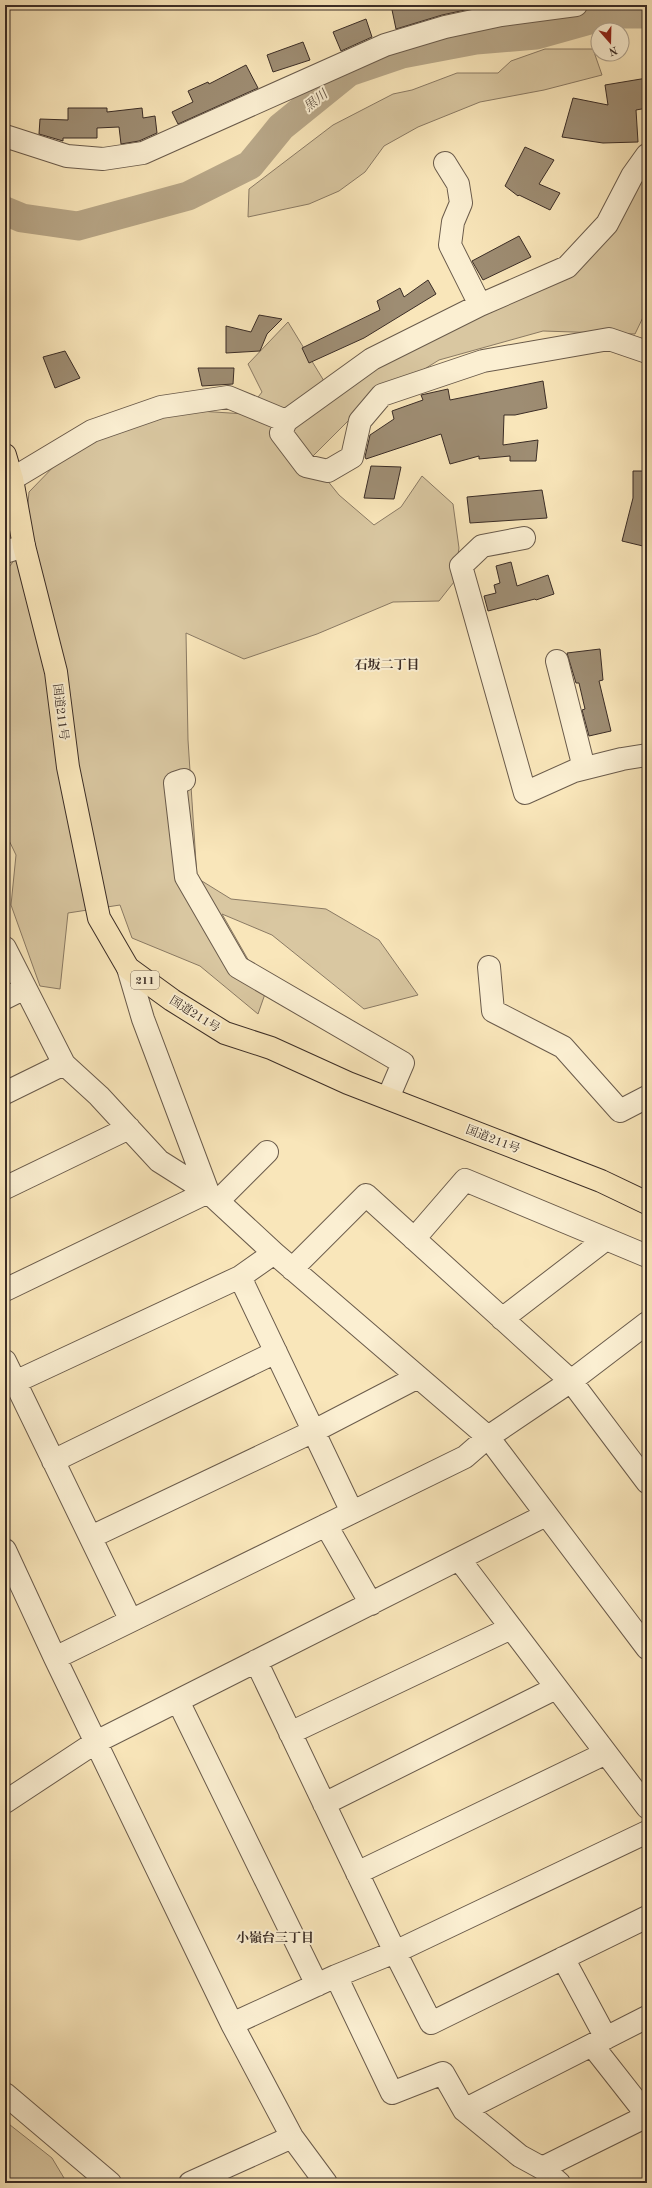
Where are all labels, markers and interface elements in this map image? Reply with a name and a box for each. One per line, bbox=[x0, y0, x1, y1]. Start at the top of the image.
north arrow bbox=[590, 22, 630, 62]
text: N bbox=[607, 43, 619, 57]
water label: 黒川 bbox=[301, 86, 332, 114]
district label: 石坂二丁目 bbox=[354, 658, 420, 672]
street label: 国道211号 bbox=[51, 683, 71, 741]
road number: 211 bbox=[131, 971, 159, 989]
street label: 国道211号 bbox=[167, 993, 223, 1035]
street label: 国道211号 bbox=[464, 1122, 522, 1156]
district label: 小嶺台三丁目 bbox=[236, 1930, 314, 1945]

